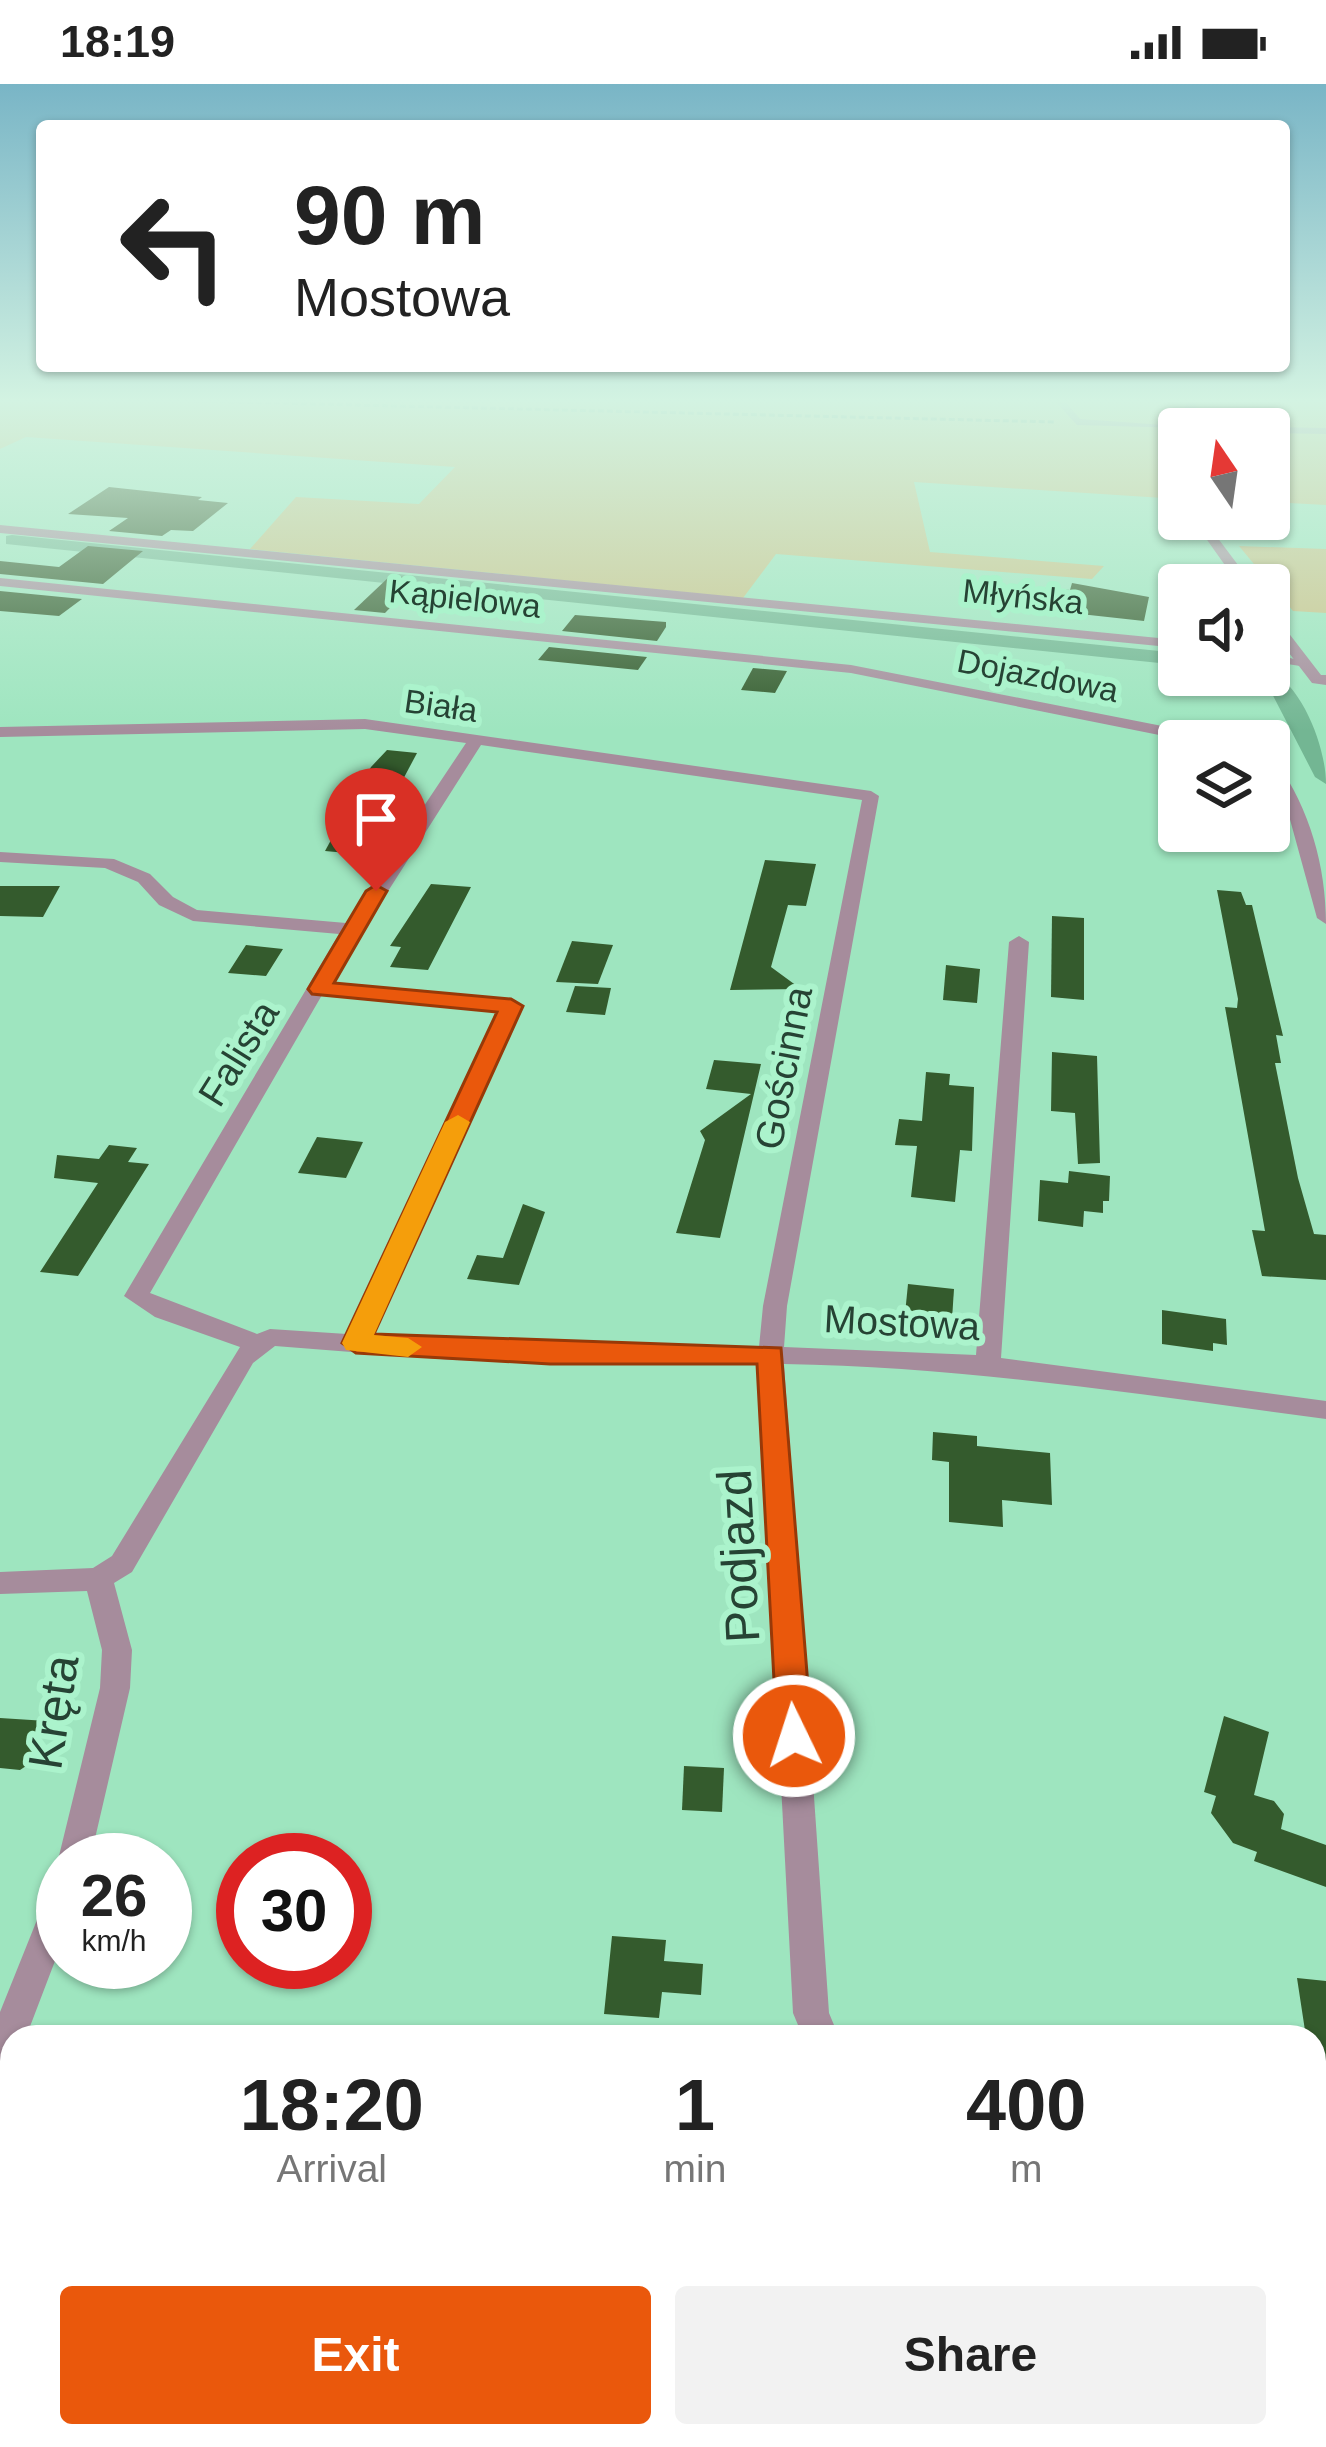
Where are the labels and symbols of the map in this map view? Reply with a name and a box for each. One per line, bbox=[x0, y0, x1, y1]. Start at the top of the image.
north arrow bbox=[1158, 408, 1290, 540]
street label: Kąpielowa bbox=[387, 572, 543, 625]
street label: Młyńska bbox=[961, 572, 1086, 621]
street label: Dojazdowa bbox=[954, 642, 1122, 709]
street label: Biała bbox=[402, 682, 480, 729]
pin bbox=[325, 768, 427, 891]
street label: Gościnna bbox=[747, 983, 820, 1153]
street label: Falista bbox=[190, 993, 287, 1113]
street label: Mostowa bbox=[823, 1297, 981, 1348]
street label: Podjazd bbox=[707, 1468, 770, 1644]
street label: Kręta bbox=[18, 1651, 89, 1773]
position arrow bbox=[731, 1673, 857, 1799]
speed limit sign: 30 bbox=[216, 1833, 372, 1989]

